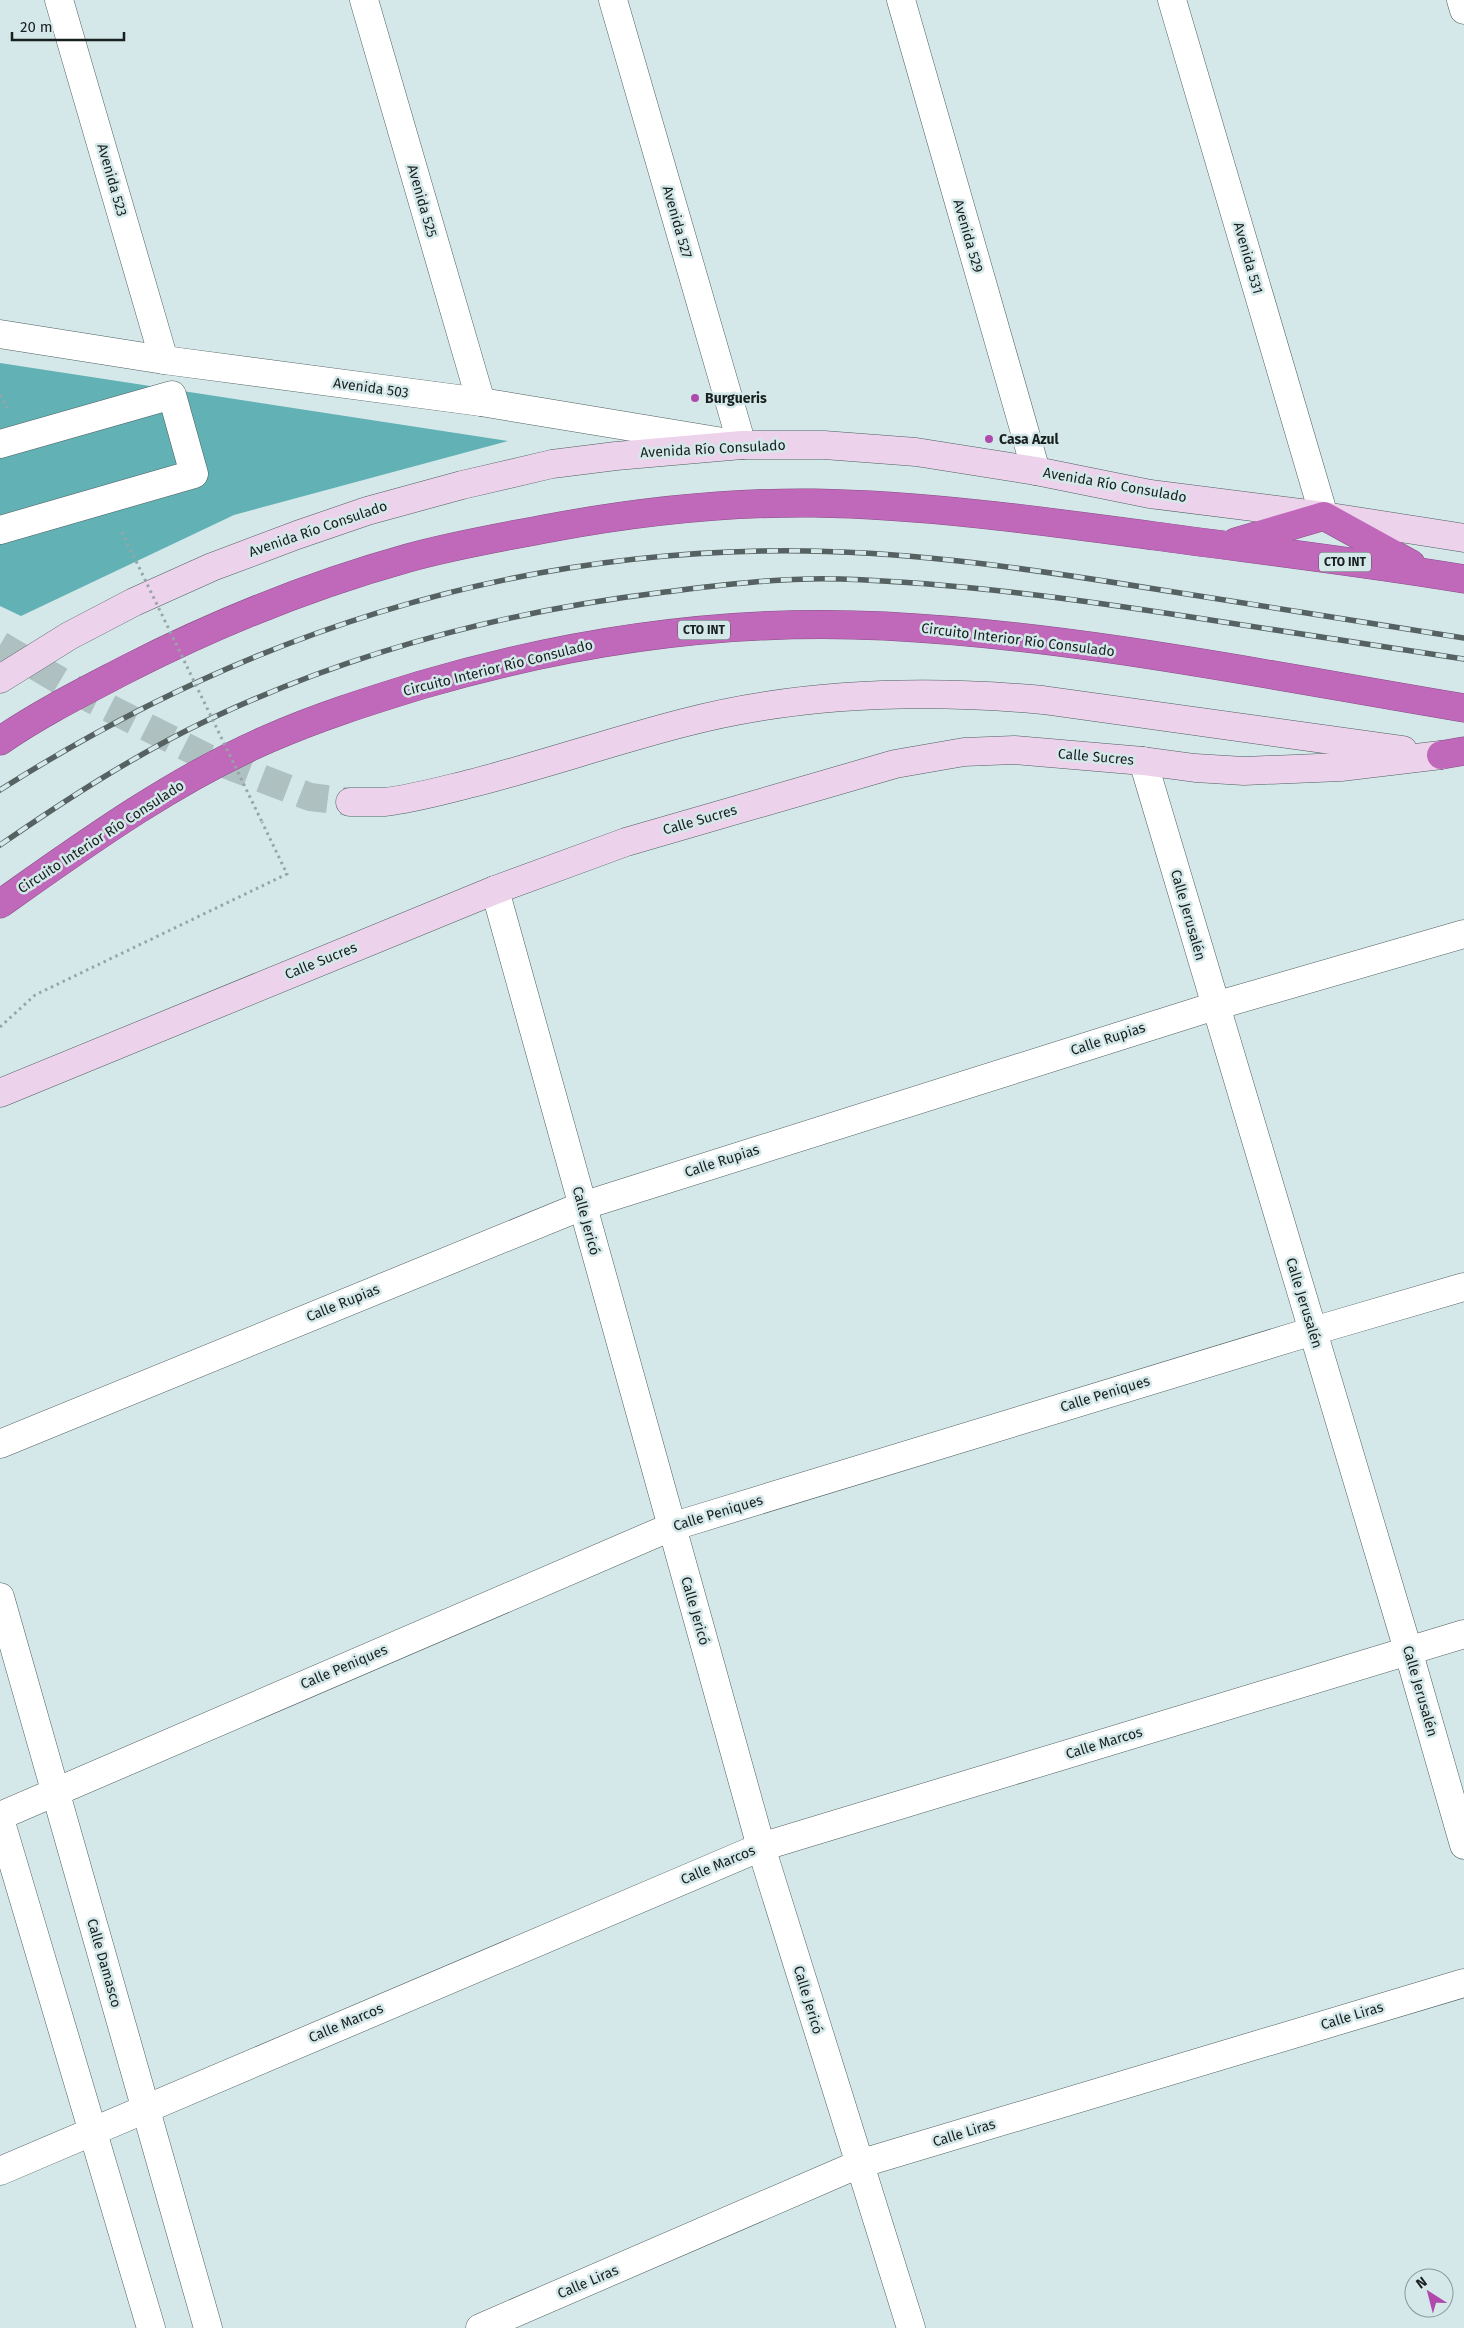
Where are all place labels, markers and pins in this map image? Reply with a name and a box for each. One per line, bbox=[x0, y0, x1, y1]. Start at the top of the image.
place label: Burgueris bbox=[705, 390, 767, 407]
marker: Burgueris bbox=[689, 392, 701, 404]
place label: Casa Azul bbox=[999, 431, 1060, 448]
marker: Casa Azul bbox=[983, 433, 995, 445]

